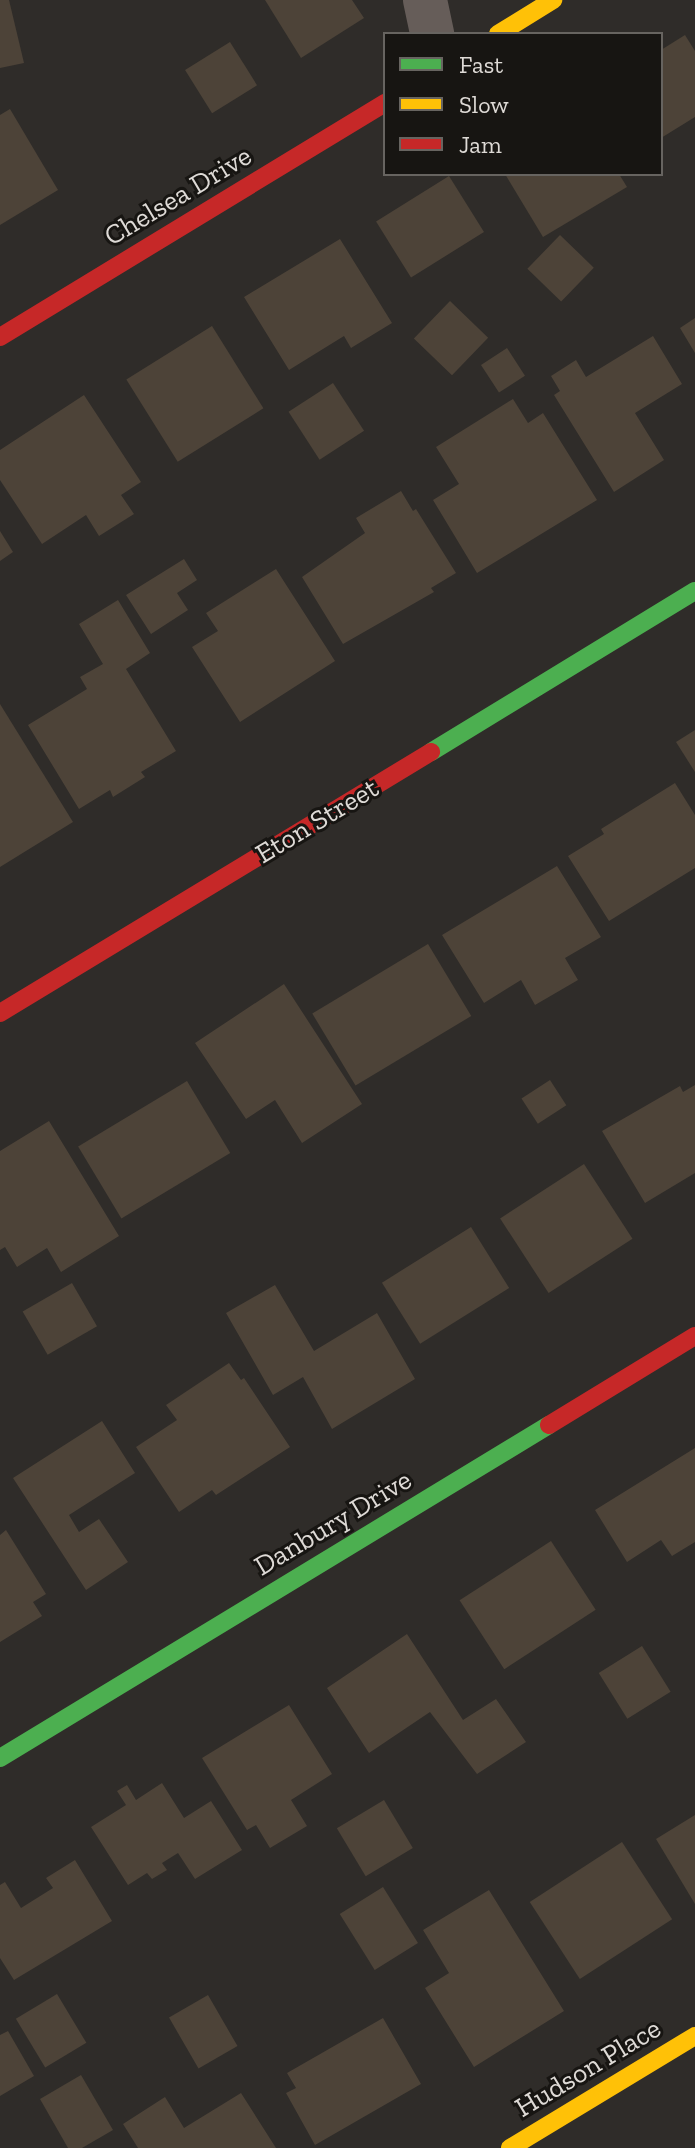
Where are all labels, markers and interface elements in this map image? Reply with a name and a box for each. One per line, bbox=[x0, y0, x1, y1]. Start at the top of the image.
legend bbox=[383, 32, 663, 176]
text: Fast bbox=[459, 50, 503, 79]
text: Slow bbox=[459, 90, 509, 119]
text: Jam bbox=[459, 130, 502, 159]
street label: Chelsea Drive bbox=[98, 139, 258, 253]
street label: Eton Street bbox=[249, 771, 385, 871]
street label: Danbury Drive bbox=[248, 1463, 418, 1583]
street label: Hudson Place bbox=[509, 2011, 667, 2125]

